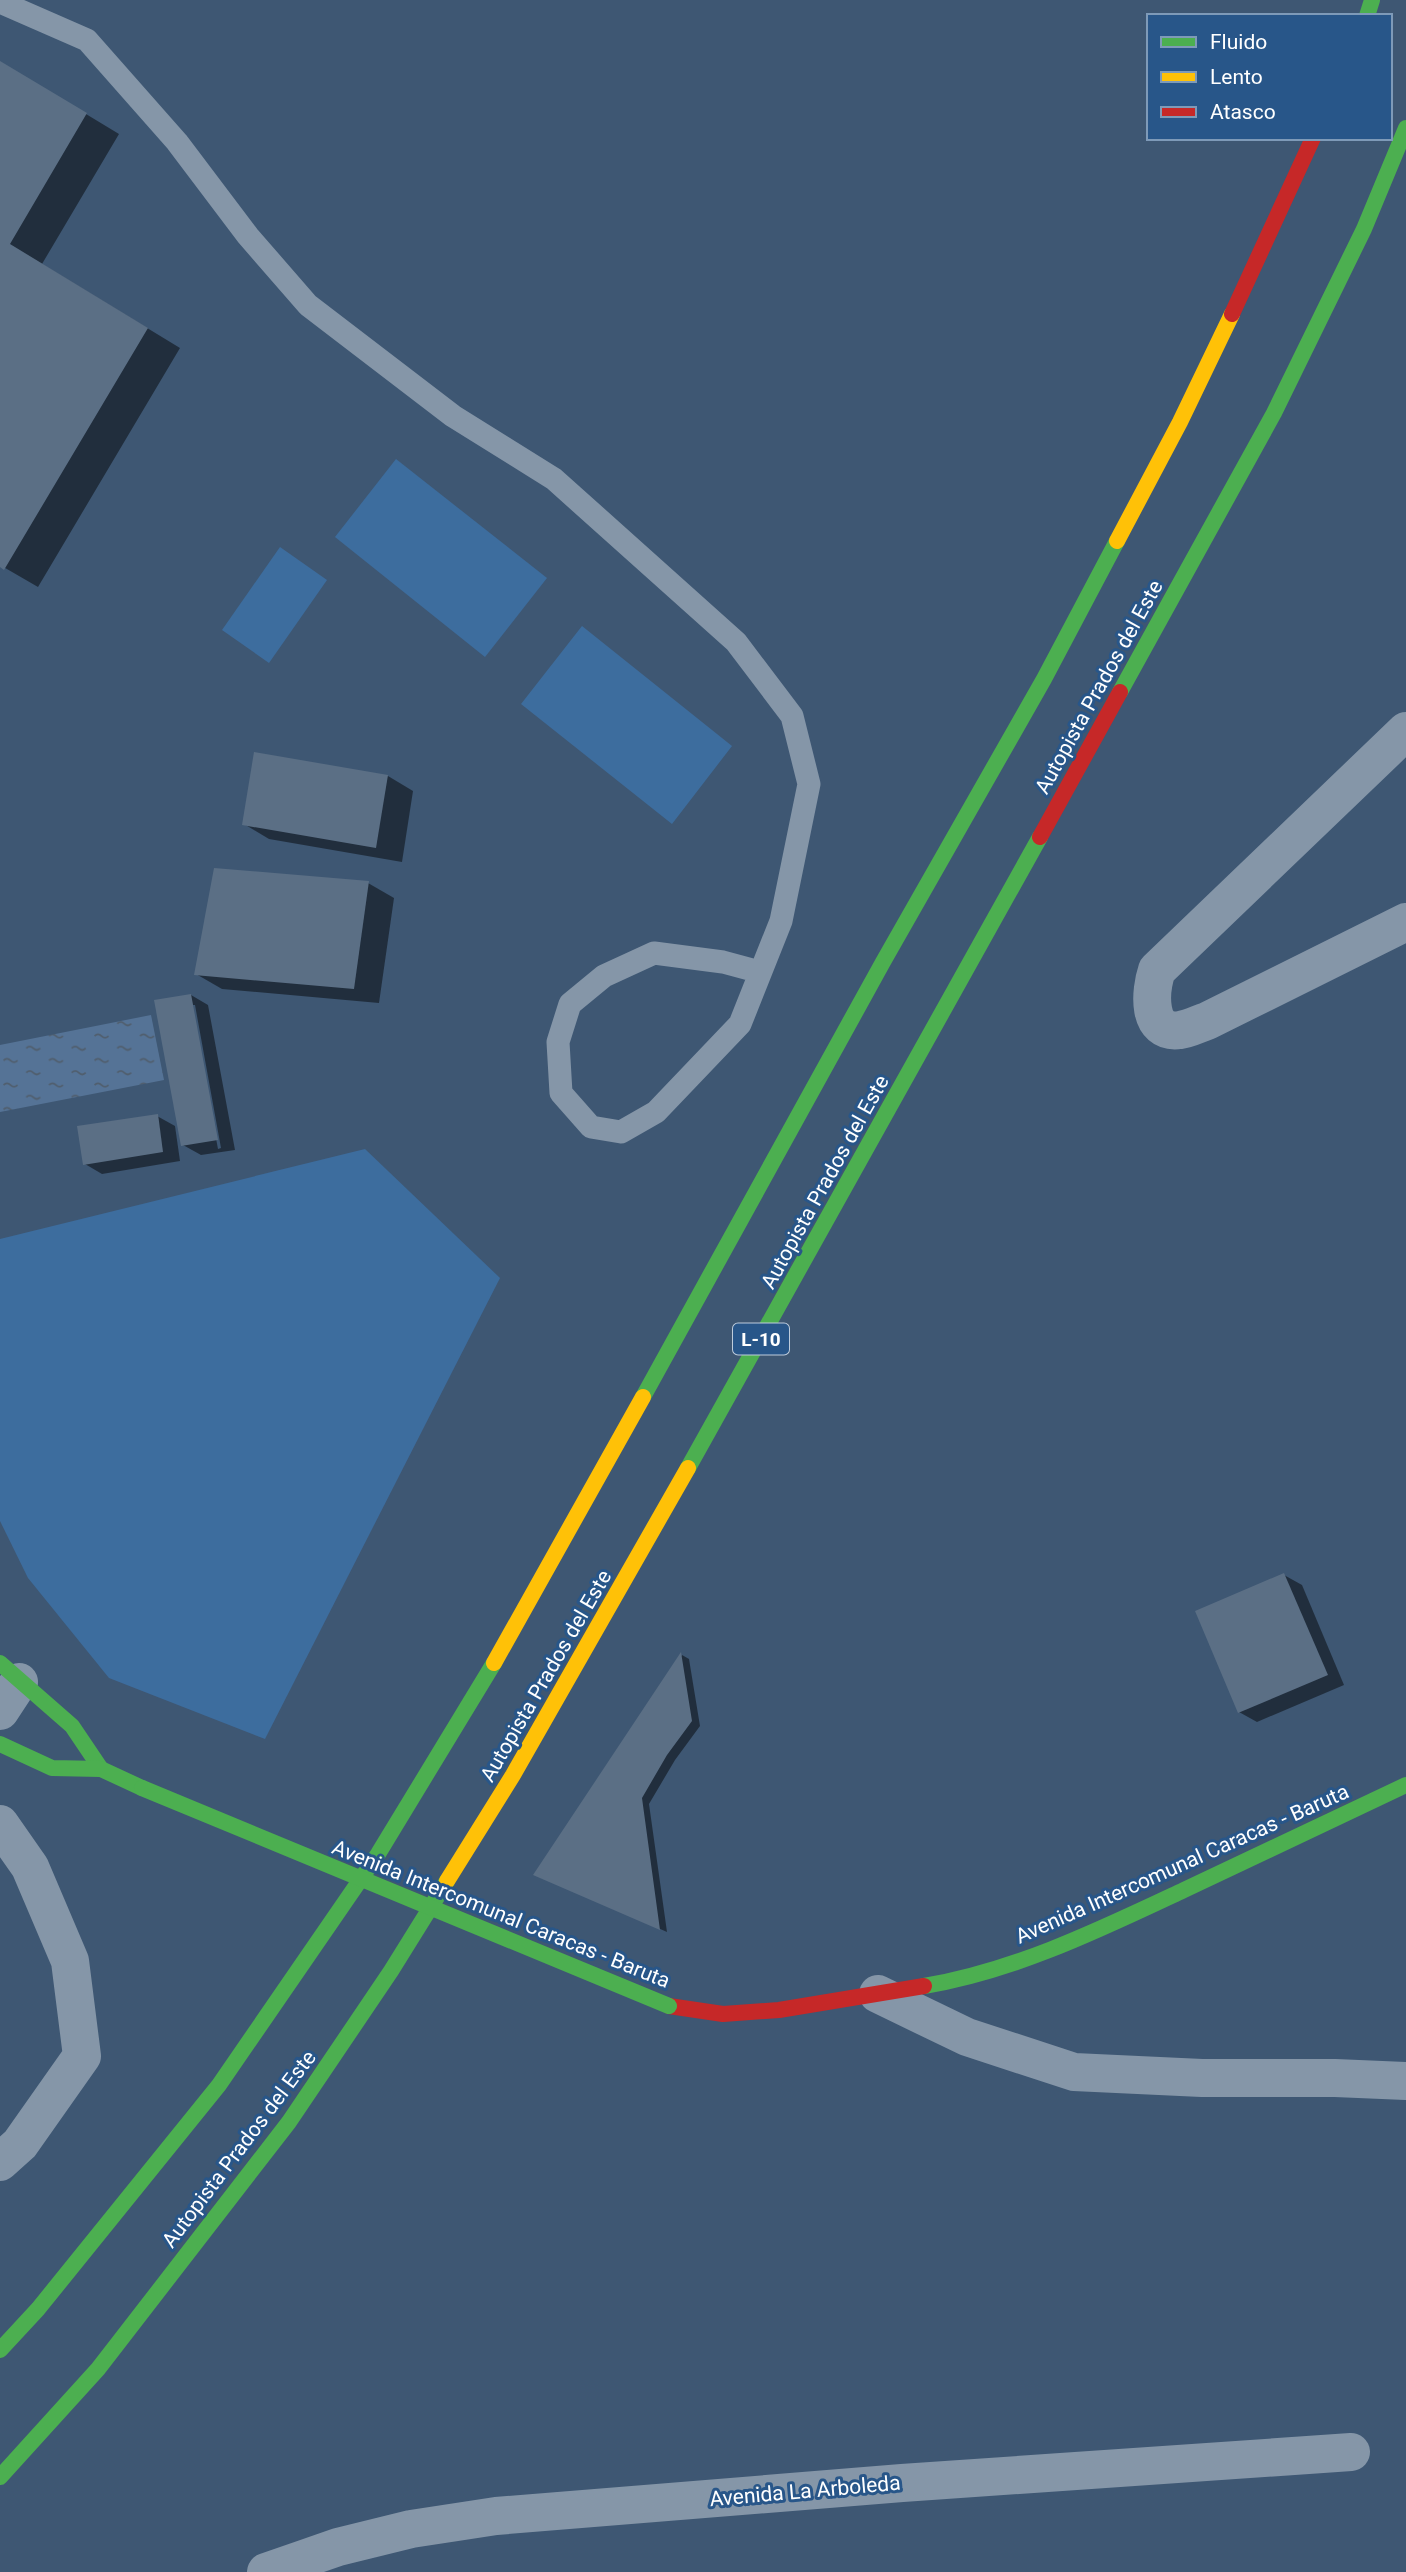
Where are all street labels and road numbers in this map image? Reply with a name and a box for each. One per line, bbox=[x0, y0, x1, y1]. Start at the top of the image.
street label: Autopista Prados del Este bbox=[1030, 576, 1168, 798]
street label: Autopista Prados del Este bbox=[756, 1071, 894, 1293]
road number: L-10 bbox=[733, 1324, 789, 1354]
street label: Autopista Prados del Este bbox=[476, 1566, 616, 1786]
street label: Avenida Intercomunal Caracas - Baruta bbox=[1012, 1779, 1352, 1949]
street label: Avenida Intercomunal Caracas - Baruta bbox=[329, 1835, 673, 1993]
street label: Autopista Prados del Este bbox=[157, 2046, 321, 2252]
street label: Avenida La Arboleda bbox=[709, 2471, 901, 2511]

